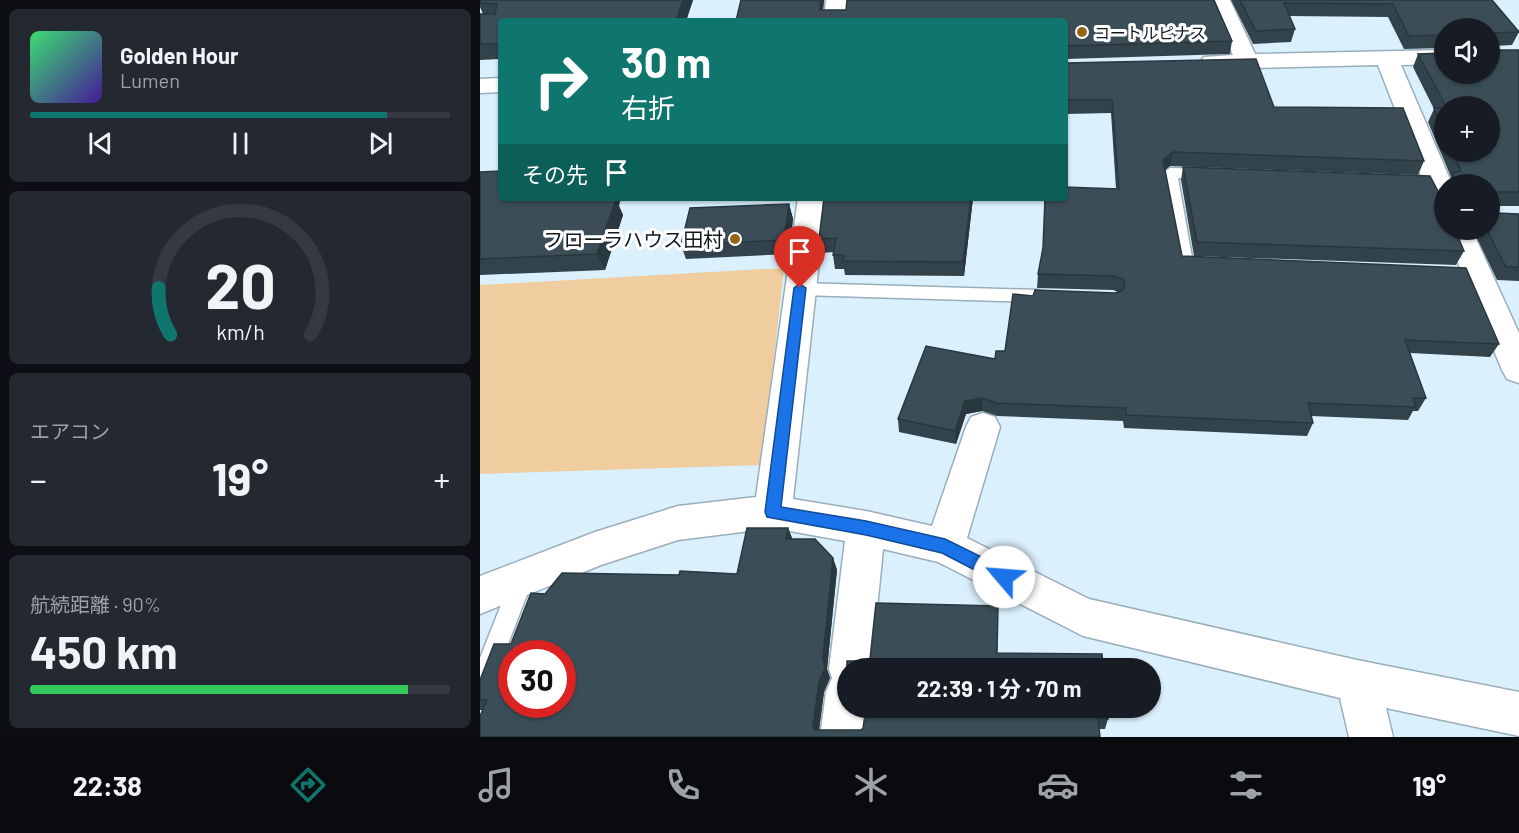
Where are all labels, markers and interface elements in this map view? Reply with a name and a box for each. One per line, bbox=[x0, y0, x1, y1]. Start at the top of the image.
map controls bbox=[1434, 18, 1500, 240]
button: sound bbox=[1434, 18, 1500, 84]
place label: コートルピナス bbox=[1094, 23, 1206, 42]
marker: コートルピナス bbox=[1075, 25, 1089, 39]
text: 30 m bbox=[621, 36, 711, 86]
text: Golden Hour bbox=[120, 42, 238, 68]
icon: right bbox=[522, 42, 600, 120]
text: Lumen bbox=[120, 68, 180, 92]
text: 右折 bbox=[621, 91, 675, 123]
button: + bbox=[1434, 96, 1500, 162]
icon: previous bbox=[84, 127, 117, 160]
icon: pause bbox=[224, 127, 257, 160]
icon: next bbox=[364, 127, 397, 160]
icon: arrive bbox=[600, 156, 633, 189]
text: その先 bbox=[522, 161, 588, 187]
button: − bbox=[1434, 174, 1500, 240]
pin bbox=[774, 226, 825, 288]
place label: フローラハウス田村 bbox=[543, 227, 723, 251]
marker: フローラハウス田村 bbox=[728, 232, 742, 246]
icon: arrive bbox=[783, 235, 816, 268]
text: 20 bbox=[205, 247, 275, 321]
text: km/h bbox=[216, 319, 264, 344]
text: エアコン bbox=[30, 419, 110, 443]
text: 19° bbox=[212, 451, 268, 505]
text: − bbox=[30, 459, 47, 499]
text: + bbox=[434, 459, 450, 499]
position arrow bbox=[972, 545, 1036, 609]
text: 航続距離 · 90% bbox=[30, 592, 161, 616]
text: 450 km bbox=[30, 624, 178, 678]
speed limit sign: 30 bbox=[498, 640, 576, 718]
text: 22:39 · 1 分 · 70 m bbox=[917, 675, 1081, 701]
icon: directions bbox=[287, 764, 329, 806]
icon: music bbox=[475, 764, 517, 806]
icon: phone bbox=[662, 764, 704, 806]
icon: climate bbox=[850, 764, 892, 806]
icon: car bbox=[1037, 764, 1079, 806]
icon: filters bbox=[1225, 764, 1267, 806]
text: 22:38 bbox=[73, 769, 142, 801]
text: 19° bbox=[1412, 769, 1446, 801]

